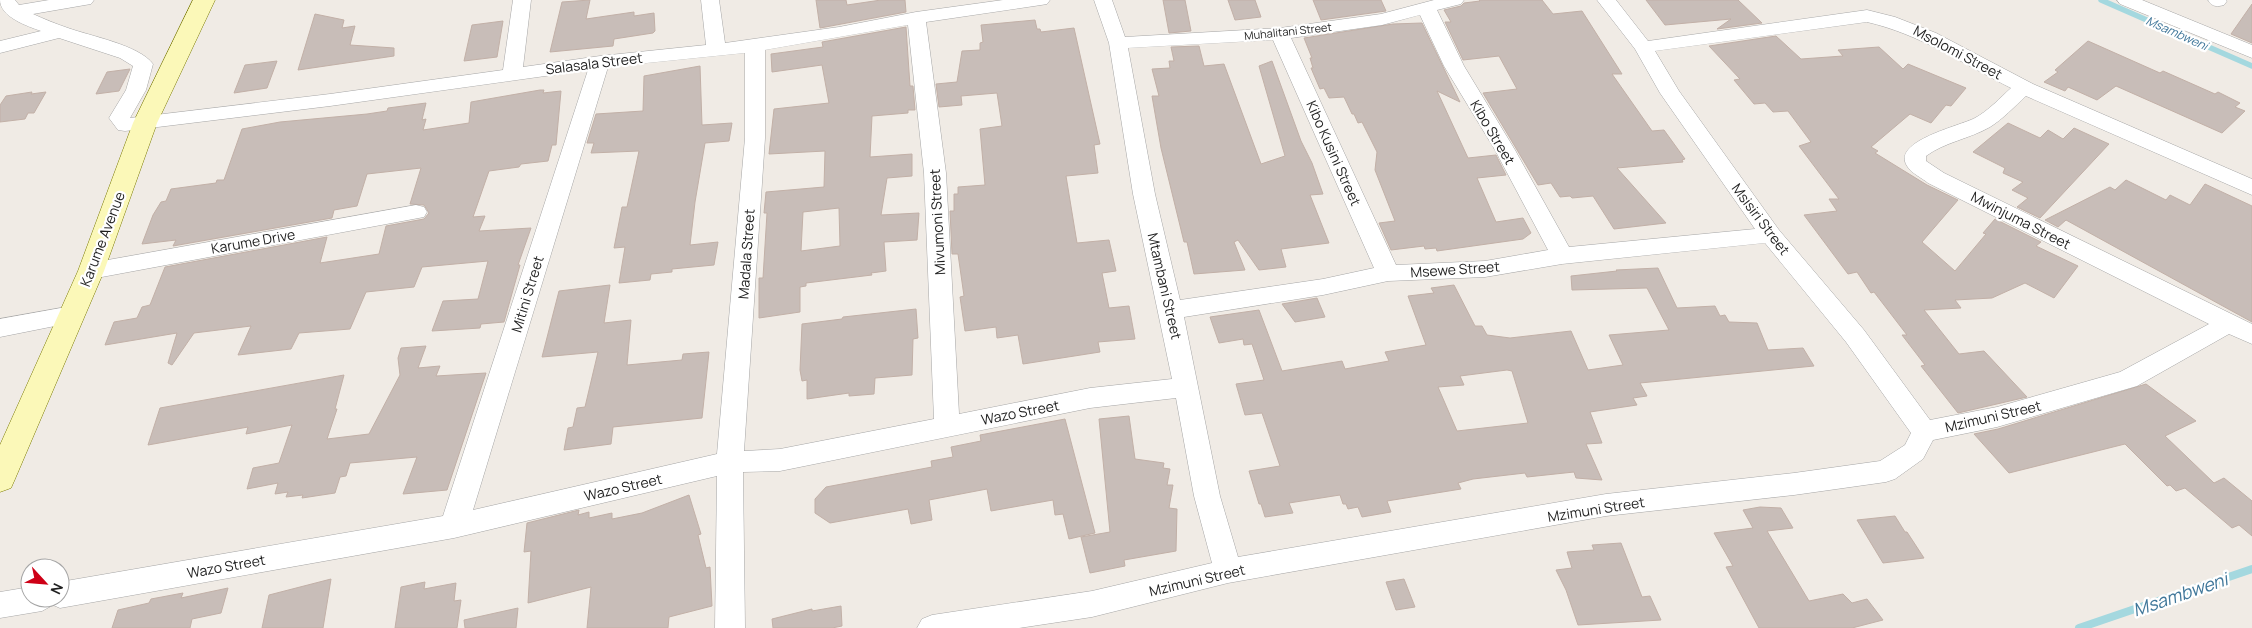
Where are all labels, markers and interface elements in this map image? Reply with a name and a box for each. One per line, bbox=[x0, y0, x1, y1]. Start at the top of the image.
water label: Msambweni bbox=[2143, 12, 2213, 55]
street label: Muhalitani Street bbox=[1244, 19, 1332, 43]
street label: Msolomi Street bbox=[1910, 21, 2006, 84]
street label: Salasala Street bbox=[544, 48, 644, 78]
street label: Kibo Street bbox=[1466, 96, 1520, 168]
street label: Kibo Kusini Street bbox=[1302, 97, 1366, 209]
street label: Mivumoni Street bbox=[925, 168, 949, 275]
street label: Msisiri Street bbox=[1728, 179, 1794, 259]
street label: Mwinjuma Street bbox=[1968, 187, 2074, 253]
street label: Karume Avenue bbox=[75, 189, 129, 289]
street label: Madala Street bbox=[733, 208, 759, 300]
street label: Karume Drive bbox=[209, 224, 297, 258]
street label: Mtambani Street bbox=[1144, 231, 1187, 341]
street label: Mitini Street bbox=[506, 253, 548, 335]
street label: Msewe Street bbox=[1410, 256, 1501, 282]
street label: Wazo Street bbox=[979, 395, 1061, 429]
street label: Mzimuni Street bbox=[1943, 396, 2043, 436]
street label: Wazo Street bbox=[582, 469, 664, 505]
street label: Mzimuni Street bbox=[1546, 492, 1646, 526]
street label: Wazo Street bbox=[185, 550, 267, 582]
north arrow bbox=[20, 558, 70, 608]
street label: Mzimuni Street bbox=[1147, 560, 1247, 600]
water label: Msambweni bbox=[2129, 566, 2233, 621]
text: N bbox=[46, 580, 68, 598]

